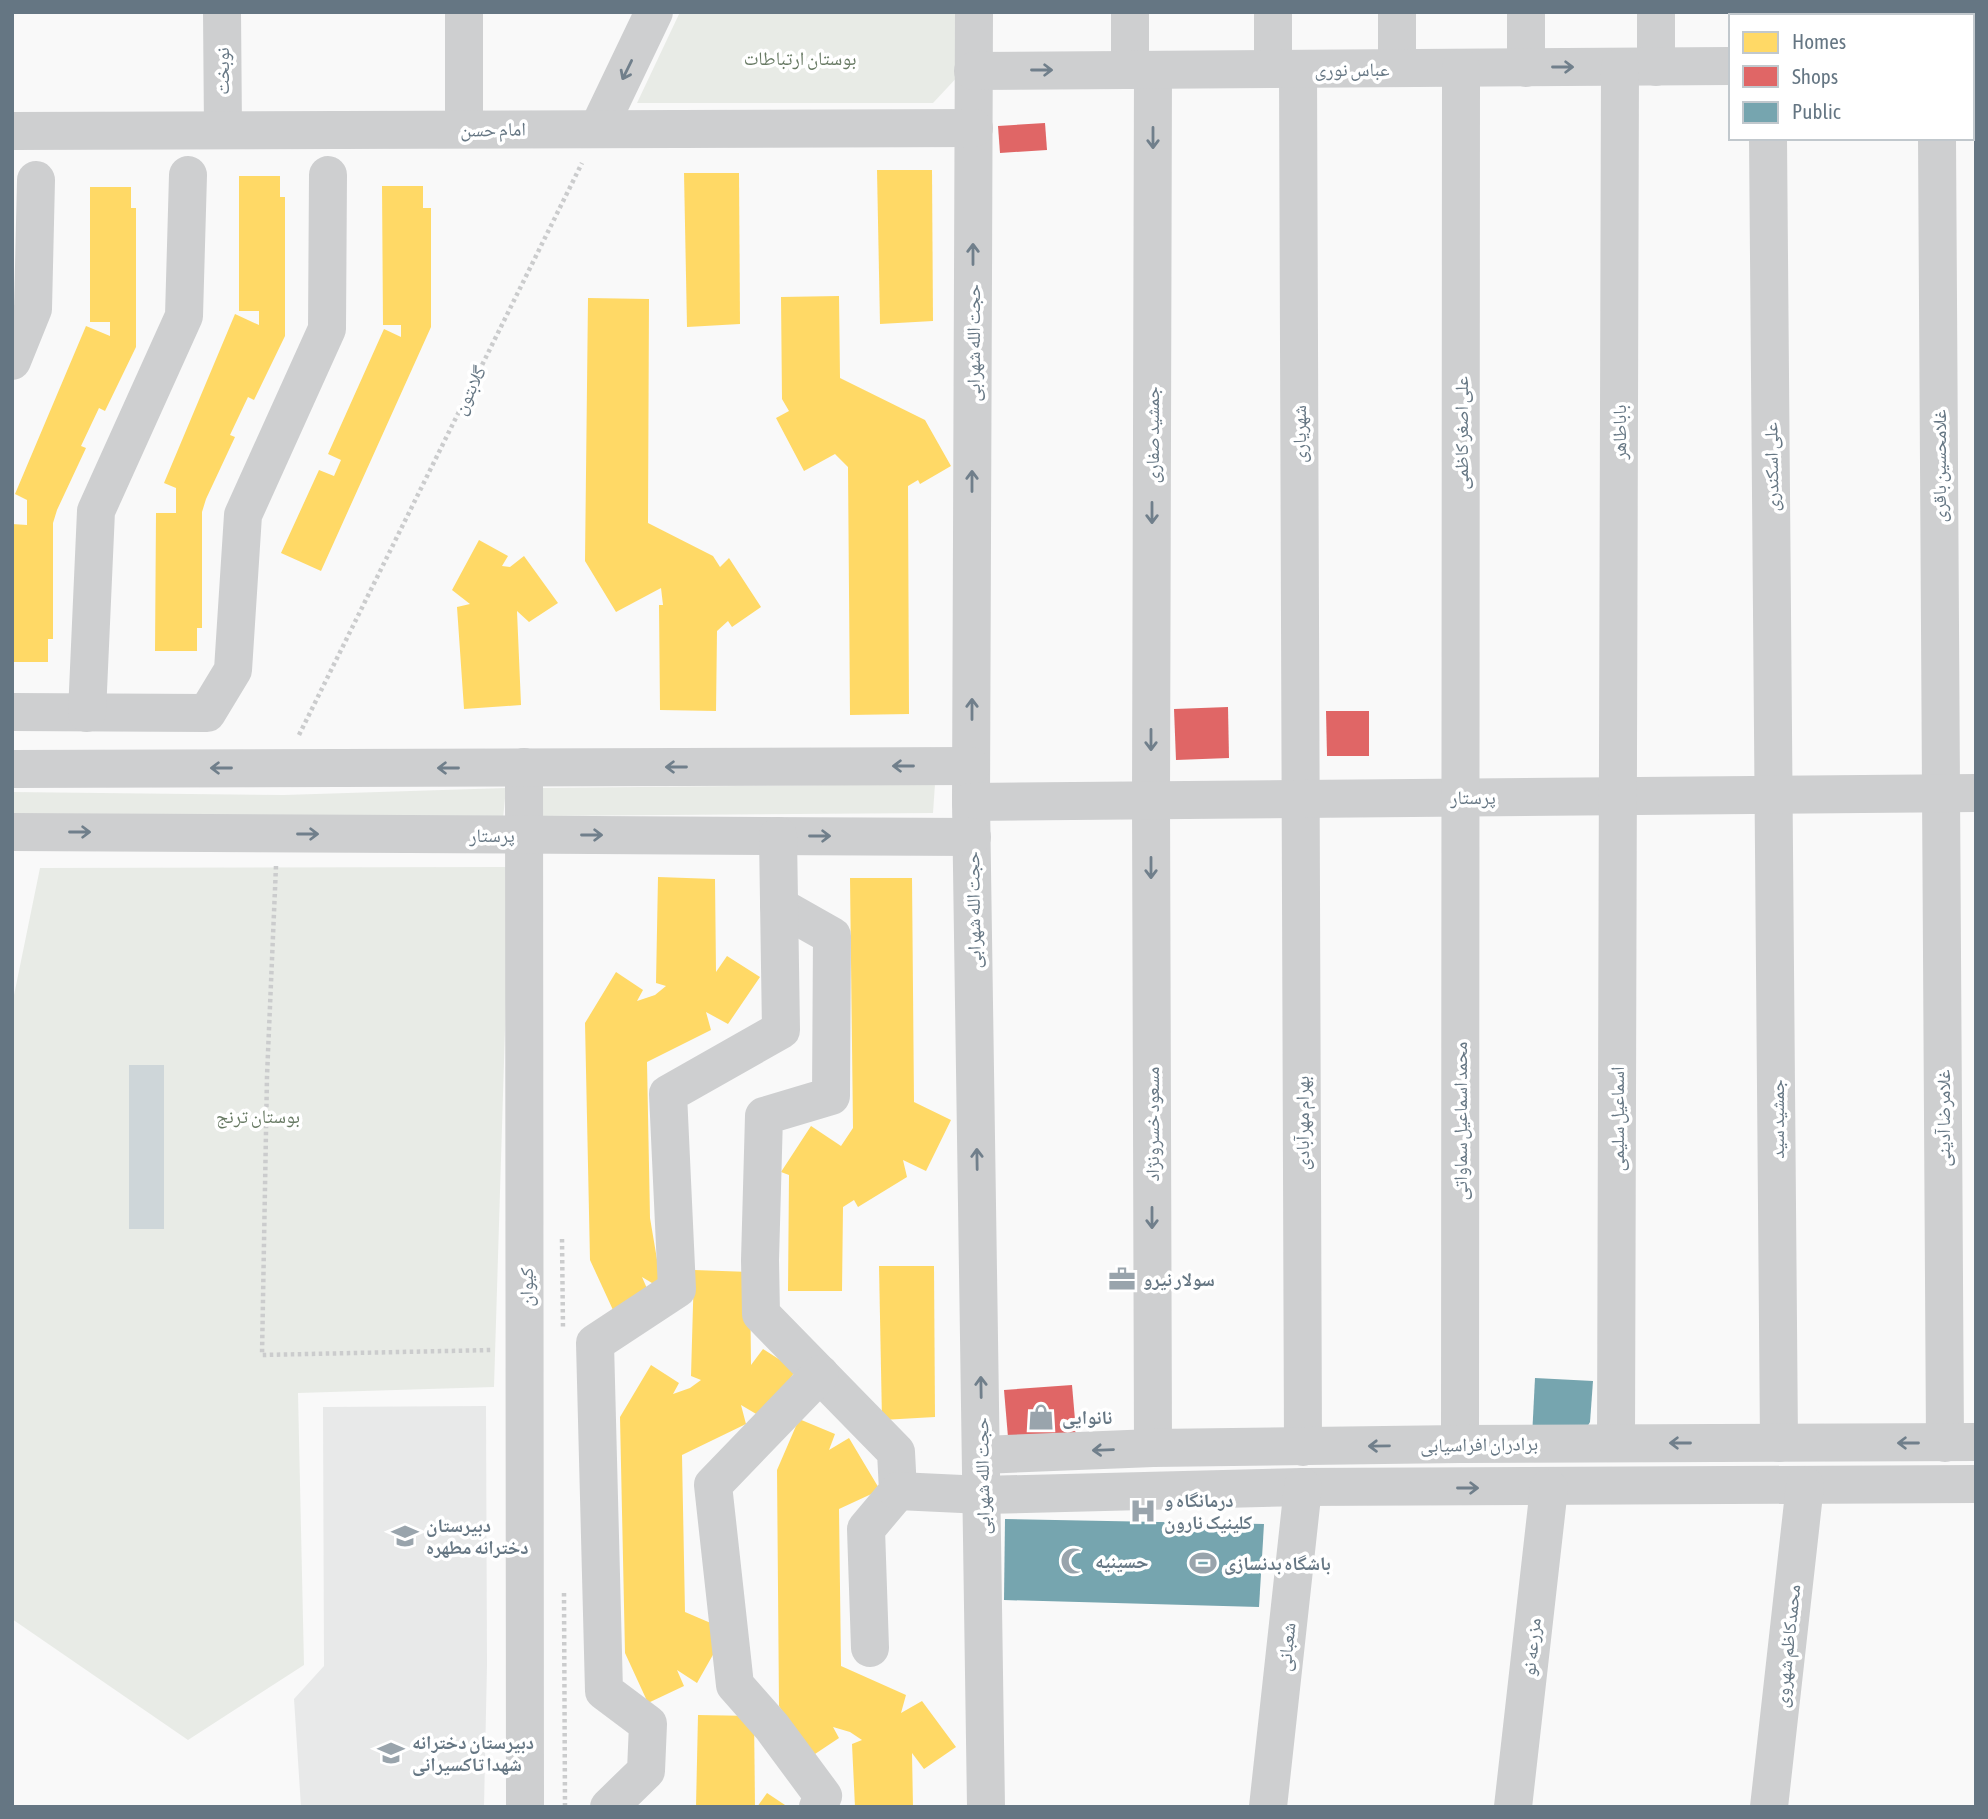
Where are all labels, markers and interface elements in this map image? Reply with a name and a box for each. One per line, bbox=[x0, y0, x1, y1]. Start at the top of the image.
legend bbox=[1729, 14, 1974, 140]
text: Homes bbox=[1792, 29, 1846, 53]
street label: نوبخت bbox=[211, 47, 234, 95]
park label: بوستان ارتباطات bbox=[744, 47, 856, 70]
street label: عباس نوری bbox=[1315, 58, 1390, 81]
one-way arrow bbox=[619, 59, 633, 80]
one-way arrow bbox=[1551, 60, 1574, 74]
one-way arrow bbox=[1030, 64, 1053, 77]
text: Shops bbox=[1792, 64, 1838, 88]
text: Public bbox=[1792, 99, 1841, 123]
street label: امام حسن bbox=[460, 117, 526, 144]
one-way arrow bbox=[1146, 126, 1160, 149]
one-way arrow bbox=[966, 243, 980, 266]
street label: حجت الله شهرابی bbox=[962, 284, 985, 402]
street label: گلابتون bbox=[448, 362, 491, 418]
street label: علی اصغر کاظمی bbox=[1450, 376, 1473, 490]
street label: جمشید صفاری bbox=[1141, 386, 1164, 484]
street label: شهریاری bbox=[1288, 405, 1311, 463]
street label: باباطاهر bbox=[1608, 405, 1631, 460]
street label: غلامحسین باقری bbox=[1928, 409, 1951, 523]
street label: علی اسکندری bbox=[1759, 422, 1784, 512]
one-way arrow bbox=[965, 470, 979, 493]
one-way arrow bbox=[1145, 501, 1159, 524]
one-way arrow bbox=[965, 698, 979, 721]
one-way arrow bbox=[1144, 728, 1158, 751]
one-way arrow bbox=[892, 759, 915, 773]
one-way arrow bbox=[664, 760, 687, 774]
one-way arrow bbox=[209, 761, 232, 775]
one-way arrow bbox=[437, 761, 460, 775]
street label: پرستار bbox=[1449, 786, 1496, 809]
street label: پرستار bbox=[468, 824, 515, 847]
one-way arrow bbox=[69, 825, 92, 839]
one-way arrow bbox=[296, 827, 319, 840]
one-way arrow bbox=[580, 828, 603, 842]
one-way arrow bbox=[808, 829, 831, 843]
street label: حجت الله شهرابی bbox=[961, 851, 986, 969]
one-way arrow bbox=[1144, 856, 1158, 879]
street label: محمد اسماعیل سماواتی bbox=[1449, 1042, 1472, 1200]
street label: مسعود خسرونژاد bbox=[1141, 1066, 1164, 1182]
street label: اسماعیل سلیمی bbox=[1606, 1067, 1629, 1171]
street label: غلامرضا آدینی bbox=[1932, 1069, 1955, 1167]
street label: بهرام مهرآبادی bbox=[1291, 1076, 1316, 1170]
street label: جمشید سید bbox=[1766, 1079, 1788, 1159]
park label: بوستان ترنج bbox=[216, 1105, 300, 1129]
one-way arrow bbox=[970, 1148, 984, 1171]
one-way arrow bbox=[1145, 1206, 1159, 1229]
office icon: سولار نیرو bbox=[1107, 1264, 1137, 1294]
street label: کیوان bbox=[515, 1267, 538, 1307]
place label: سولار نیرو bbox=[1143, 1268, 1215, 1291]
one-way arrow bbox=[974, 1376, 988, 1399]
shop icon: نانوایی bbox=[1026, 1402, 1056, 1432]
place label: نانوایی bbox=[1062, 1406, 1112, 1429]
street label: حجت الله شهرابی bbox=[970, 1417, 995, 1535]
street label: برادران افراسیابی bbox=[1420, 1432, 1538, 1457]
one-way arrow bbox=[1669, 1436, 1692, 1450]
one-way arrow bbox=[1896, 1436, 1919, 1450]
one-way arrow bbox=[1368, 1439, 1391, 1453]
one-way arrow bbox=[1091, 1444, 1114, 1457]
one-way arrow bbox=[1456, 1481, 1479, 1495]
place label: درمانگاه و کلینیک نارون bbox=[1164, 1489, 1253, 1534]
hospital icon: درمانگاه و کلینیک نارون bbox=[1128, 1496, 1158, 1526]
place label: دبیرستان دخترانه مطهره bbox=[426, 1514, 529, 1558]
school or university icon: دبیرستان دخترانه مطهره bbox=[390, 1521, 420, 1551]
mosque icon: حسینیه bbox=[1059, 1546, 1089, 1576]
sports icon: باشگاه بدنسازی bbox=[1188, 1548, 1218, 1578]
place label: حسینیه bbox=[1095, 1550, 1149, 1573]
place label: باشگاه بدنسازی bbox=[1224, 1552, 1331, 1575]
street label: محمدکاظم شهروی bbox=[1770, 1583, 1806, 1709]
street label: مزرعه نو bbox=[1517, 1617, 1546, 1677]
street label: شعبانی bbox=[1272, 1621, 1300, 1673]
place label: دبیرستان دخترانه شهدا تاکسیرانی bbox=[412, 1731, 534, 1776]
school or university icon: دبیرستان دخترانه شهدا تاکسیرانی bbox=[376, 1738, 406, 1768]

